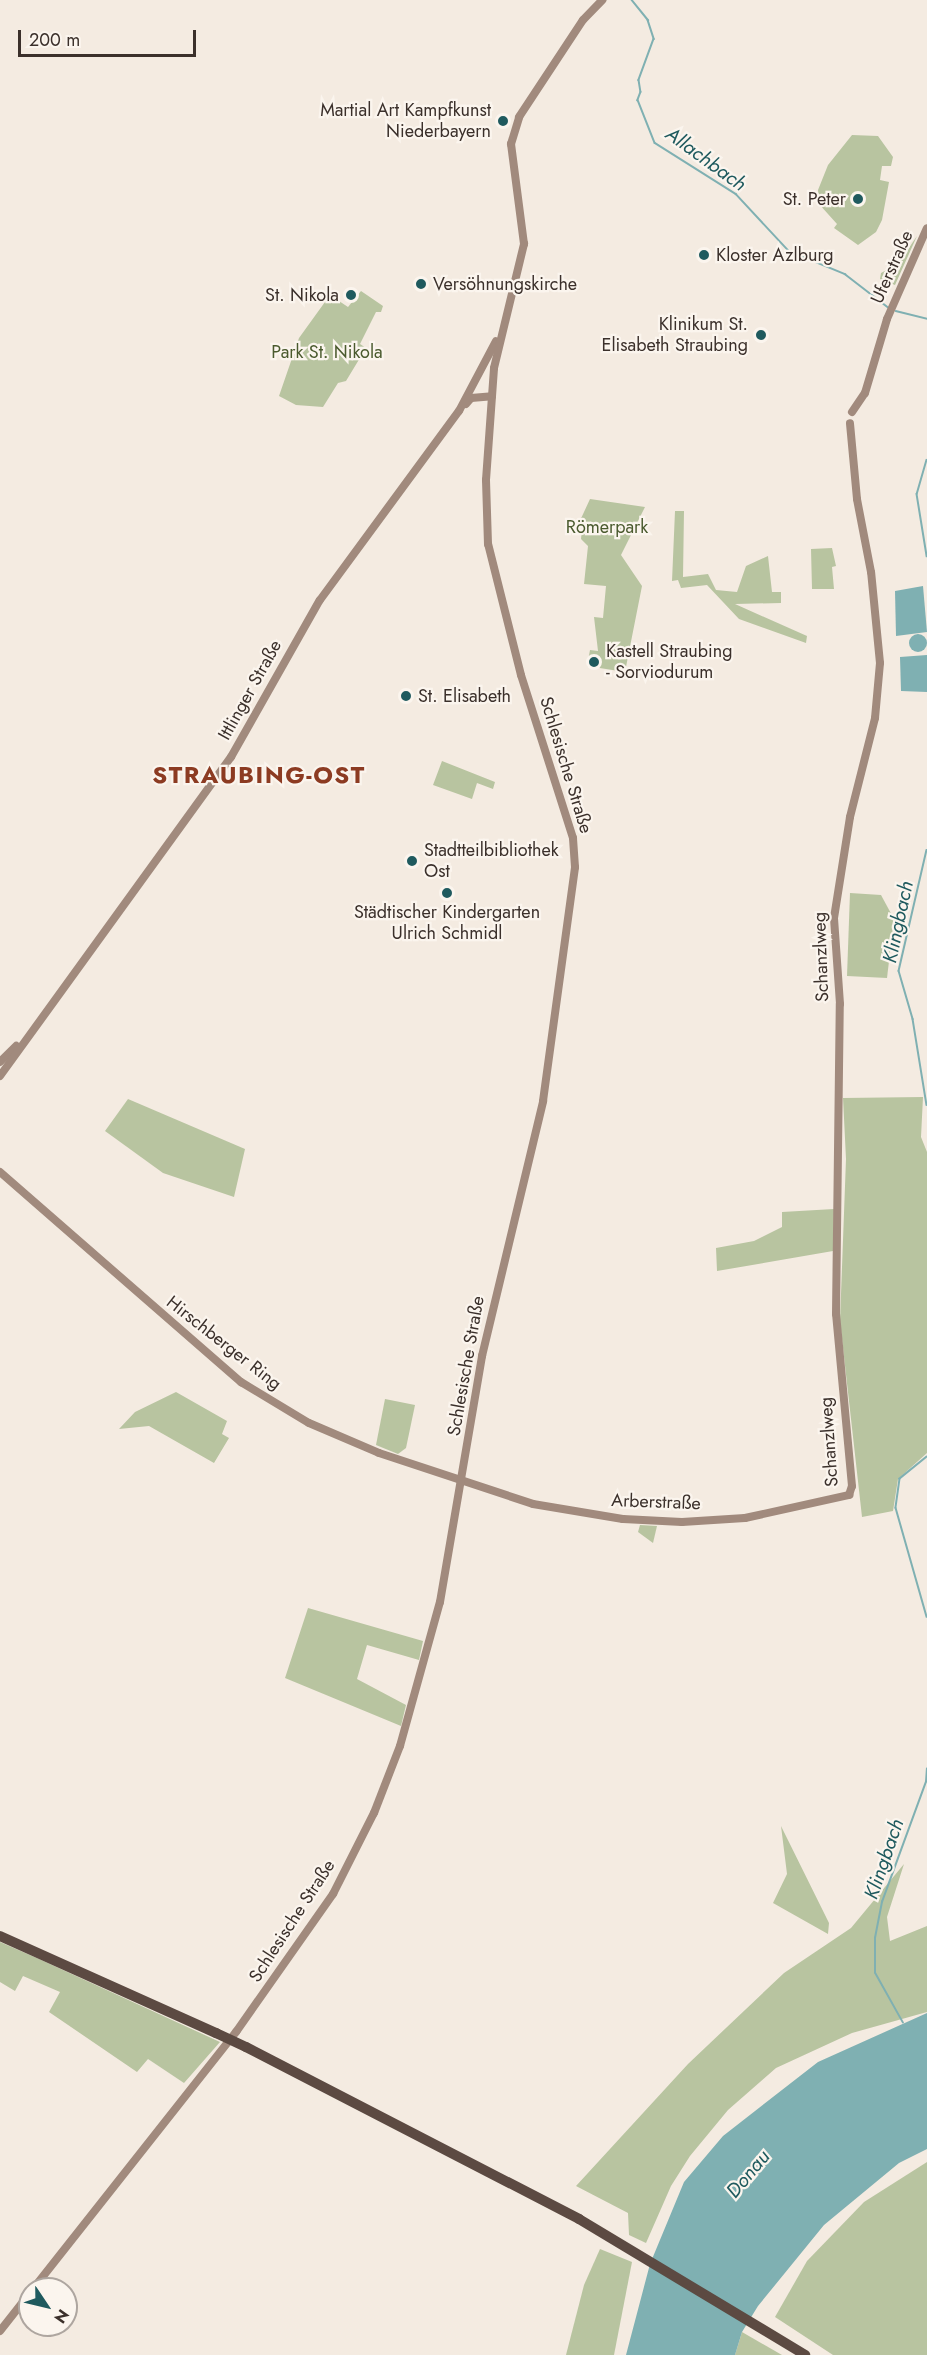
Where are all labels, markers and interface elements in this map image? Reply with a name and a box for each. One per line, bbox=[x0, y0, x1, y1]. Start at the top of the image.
scale bar bbox=[21, 18, 200, 56]
text: 200 m bbox=[29, 27, 80, 53]
place label: Martial Art Kampfkunst Niederbayern bbox=[320, 100, 491, 142]
marker: Martial Art Kampfkunst Niederbayern bbox=[496, 114, 510, 128]
water label: Allachbach bbox=[661, 122, 751, 196]
place label: St. Peter bbox=[783, 188, 846, 210]
marker: St. Peter bbox=[851, 192, 865, 206]
street label: Uferstraße bbox=[866, 227, 918, 307]
place label: Kloster Azlburg bbox=[716, 244, 834, 266]
marker: Kloster Azlburg bbox=[697, 248, 711, 262]
place label: Versöhnungskirche bbox=[433, 273, 577, 295]
marker: Versöhnungskirche bbox=[414, 277, 428, 291]
place label: St. Nikola bbox=[265, 284, 339, 306]
marker: St. Nikola bbox=[344, 288, 358, 302]
place label: Klinikum St. Elisabeth Straubing bbox=[602, 314, 748, 356]
marker: Klinikum St. Elisabeth Straubing bbox=[752, 326, 770, 344]
park label: Park St. Nikola bbox=[271, 341, 383, 363]
park label: Römerpark bbox=[566, 516, 648, 538]
street label: Ittlinger Straße bbox=[214, 636, 286, 744]
place label: Kastell Straubing - Sorviodurum bbox=[606, 641, 732, 684]
marker: Kastell Straubing - Sorviodurum bbox=[587, 655, 601, 669]
place label: St. Elisabeth bbox=[418, 685, 511, 707]
marker: St. Elisabeth bbox=[399, 689, 413, 703]
street label: Schlesische Straße bbox=[535, 694, 597, 836]
district label: STRAUBING-OST bbox=[152, 761, 366, 789]
place label: Stadtteilbibliothek Ost bbox=[424, 840, 559, 882]
marker: Stadtteilbibliothek Ost bbox=[405, 854, 419, 868]
water label: Klingbach bbox=[878, 879, 918, 965]
marker: Städtischer Kindergarten Ulrich Schmidl bbox=[440, 886, 454, 900]
place label: Städtischer Kindergarten Ulrich Schmidl bbox=[354, 902, 540, 944]
street label: Schanzlweg bbox=[809, 912, 833, 1002]
street label: Hirschberger Ring bbox=[162, 1291, 286, 1395]
street label: Schlesische Straße bbox=[443, 1294, 489, 1438]
street label: Schanzlweg bbox=[815, 1396, 843, 1488]
street label: Arberstraße bbox=[611, 1490, 701, 1514]
water label: Klingbach bbox=[859, 1816, 909, 1902]
street label: Schlesische Straße bbox=[244, 1856, 340, 1986]
water label: Donau bbox=[721, 2145, 775, 2203]
north arrow bbox=[18, 2277, 78, 2337]
text: N bbox=[48, 2305, 75, 2328]

